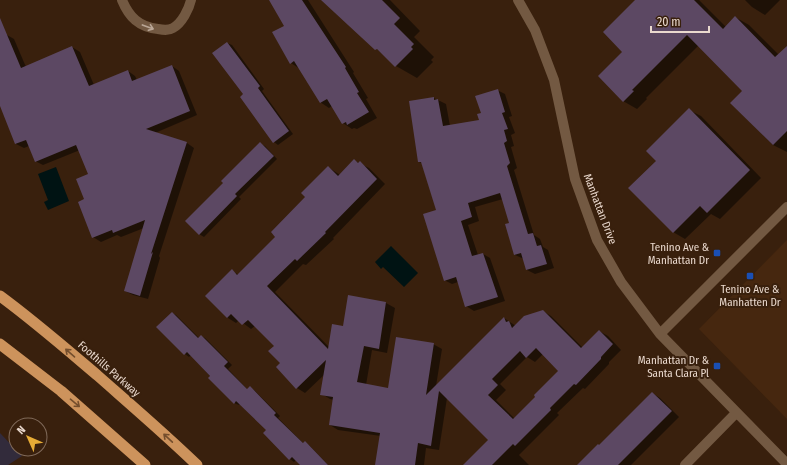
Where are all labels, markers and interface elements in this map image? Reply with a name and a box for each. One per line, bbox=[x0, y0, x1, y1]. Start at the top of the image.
scale bar bbox=[651, 8, 709, 34]
text: 20 m bbox=[657, 15, 681, 29]
one-way arrow bbox=[141, 23, 153, 31]
street label: Manhattan Drive bbox=[581, 172, 619, 246]
place label: Tenino Ave & Manhattan Dr bbox=[648, 241, 709, 267]
marker: Tenino Ave & Manhattan Dr bbox=[712, 248, 722, 258]
marker: Tenino Ave & Manhatten Dr bbox=[745, 271, 755, 281]
place label: Tenino Ave & Manhatten Dr bbox=[719, 283, 781, 309]
street label: Foothills Parkway bbox=[75, 339, 143, 400]
one-way arrow bbox=[65, 348, 76, 357]
place label: Manhattan Dr & Santa Clara Pl bbox=[638, 354, 709, 380]
marker: Manhattan Dr & Santa Clara Pl bbox=[712, 361, 722, 371]
one-way arrow bbox=[69, 398, 80, 407]
north arrow bbox=[8, 417, 48, 457]
text: N bbox=[14, 423, 28, 437]
one-way arrow bbox=[163, 434, 173, 443]

